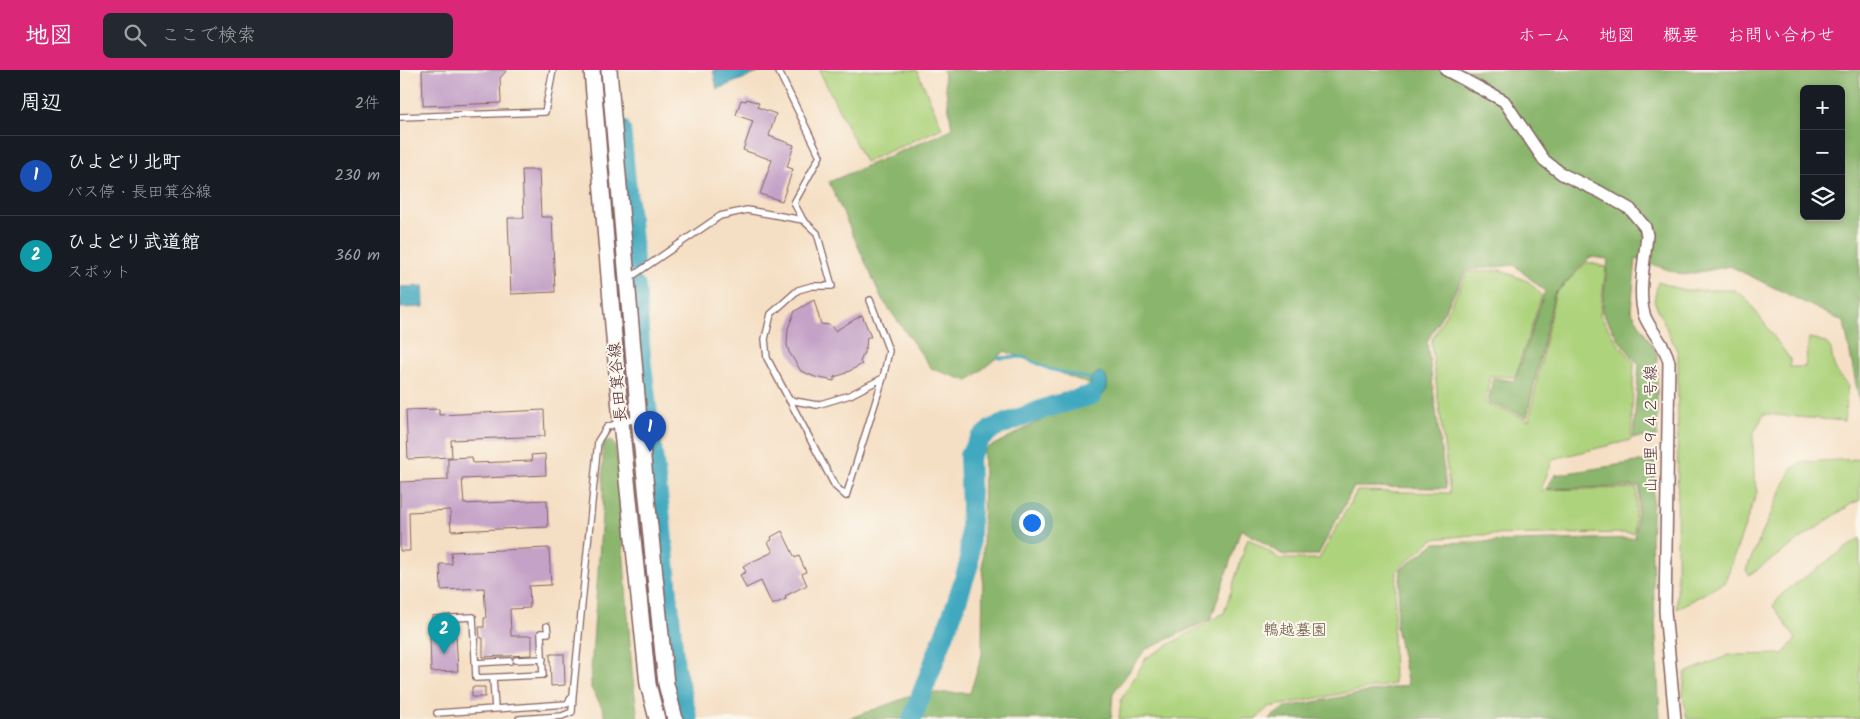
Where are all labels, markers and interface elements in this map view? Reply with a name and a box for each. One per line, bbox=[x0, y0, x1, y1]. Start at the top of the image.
search box bbox=[103, 13, 453, 58]
text: 地図 bbox=[25, 17, 73, 56]
icon: search bbox=[121, 21, 149, 49]
text: ここで検索 bbox=[161, 21, 256, 51]
text: ホーム bbox=[1518, 22, 1571, 51]
text: 地図 bbox=[1599, 22, 1635, 51]
text: 概要 bbox=[1663, 22, 1699, 51]
text: お問い合わせ bbox=[1727, 22, 1835, 51]
map controls bbox=[1800, 85, 1845, 220]
button: + bbox=[1800, 85, 1845, 130]
text: 周辺 bbox=[20, 87, 62, 120]
text: 2件 bbox=[355, 91, 380, 116]
button: − bbox=[1800, 130, 1845, 175]
text: ひよどり北町 bbox=[67, 148, 181, 178]
text: 1 bbox=[34, 163, 38, 188]
text: 230 m bbox=[334, 163, 380, 188]
button: layers bbox=[1800, 175, 1845, 220]
text: バス停 · 長田箕谷線 bbox=[67, 180, 212, 205]
text: ひよどり武道館 bbox=[67, 228, 200, 258]
text: 2 bbox=[31, 243, 41, 268]
text: 360 m bbox=[335, 243, 380, 268]
text: スポット bbox=[67, 260, 131, 285]
street label: 長田箕谷線 bbox=[602, 341, 634, 423]
street label: 山田里９４２号線 bbox=[1639, 365, 1664, 493]
pin: 1 bbox=[634, 411, 666, 452]
your location bbox=[1019, 510, 1045, 536]
pin: 2 bbox=[428, 613, 460, 654]
park label: 鵯越墓園 bbox=[1263, 618, 1327, 643]

